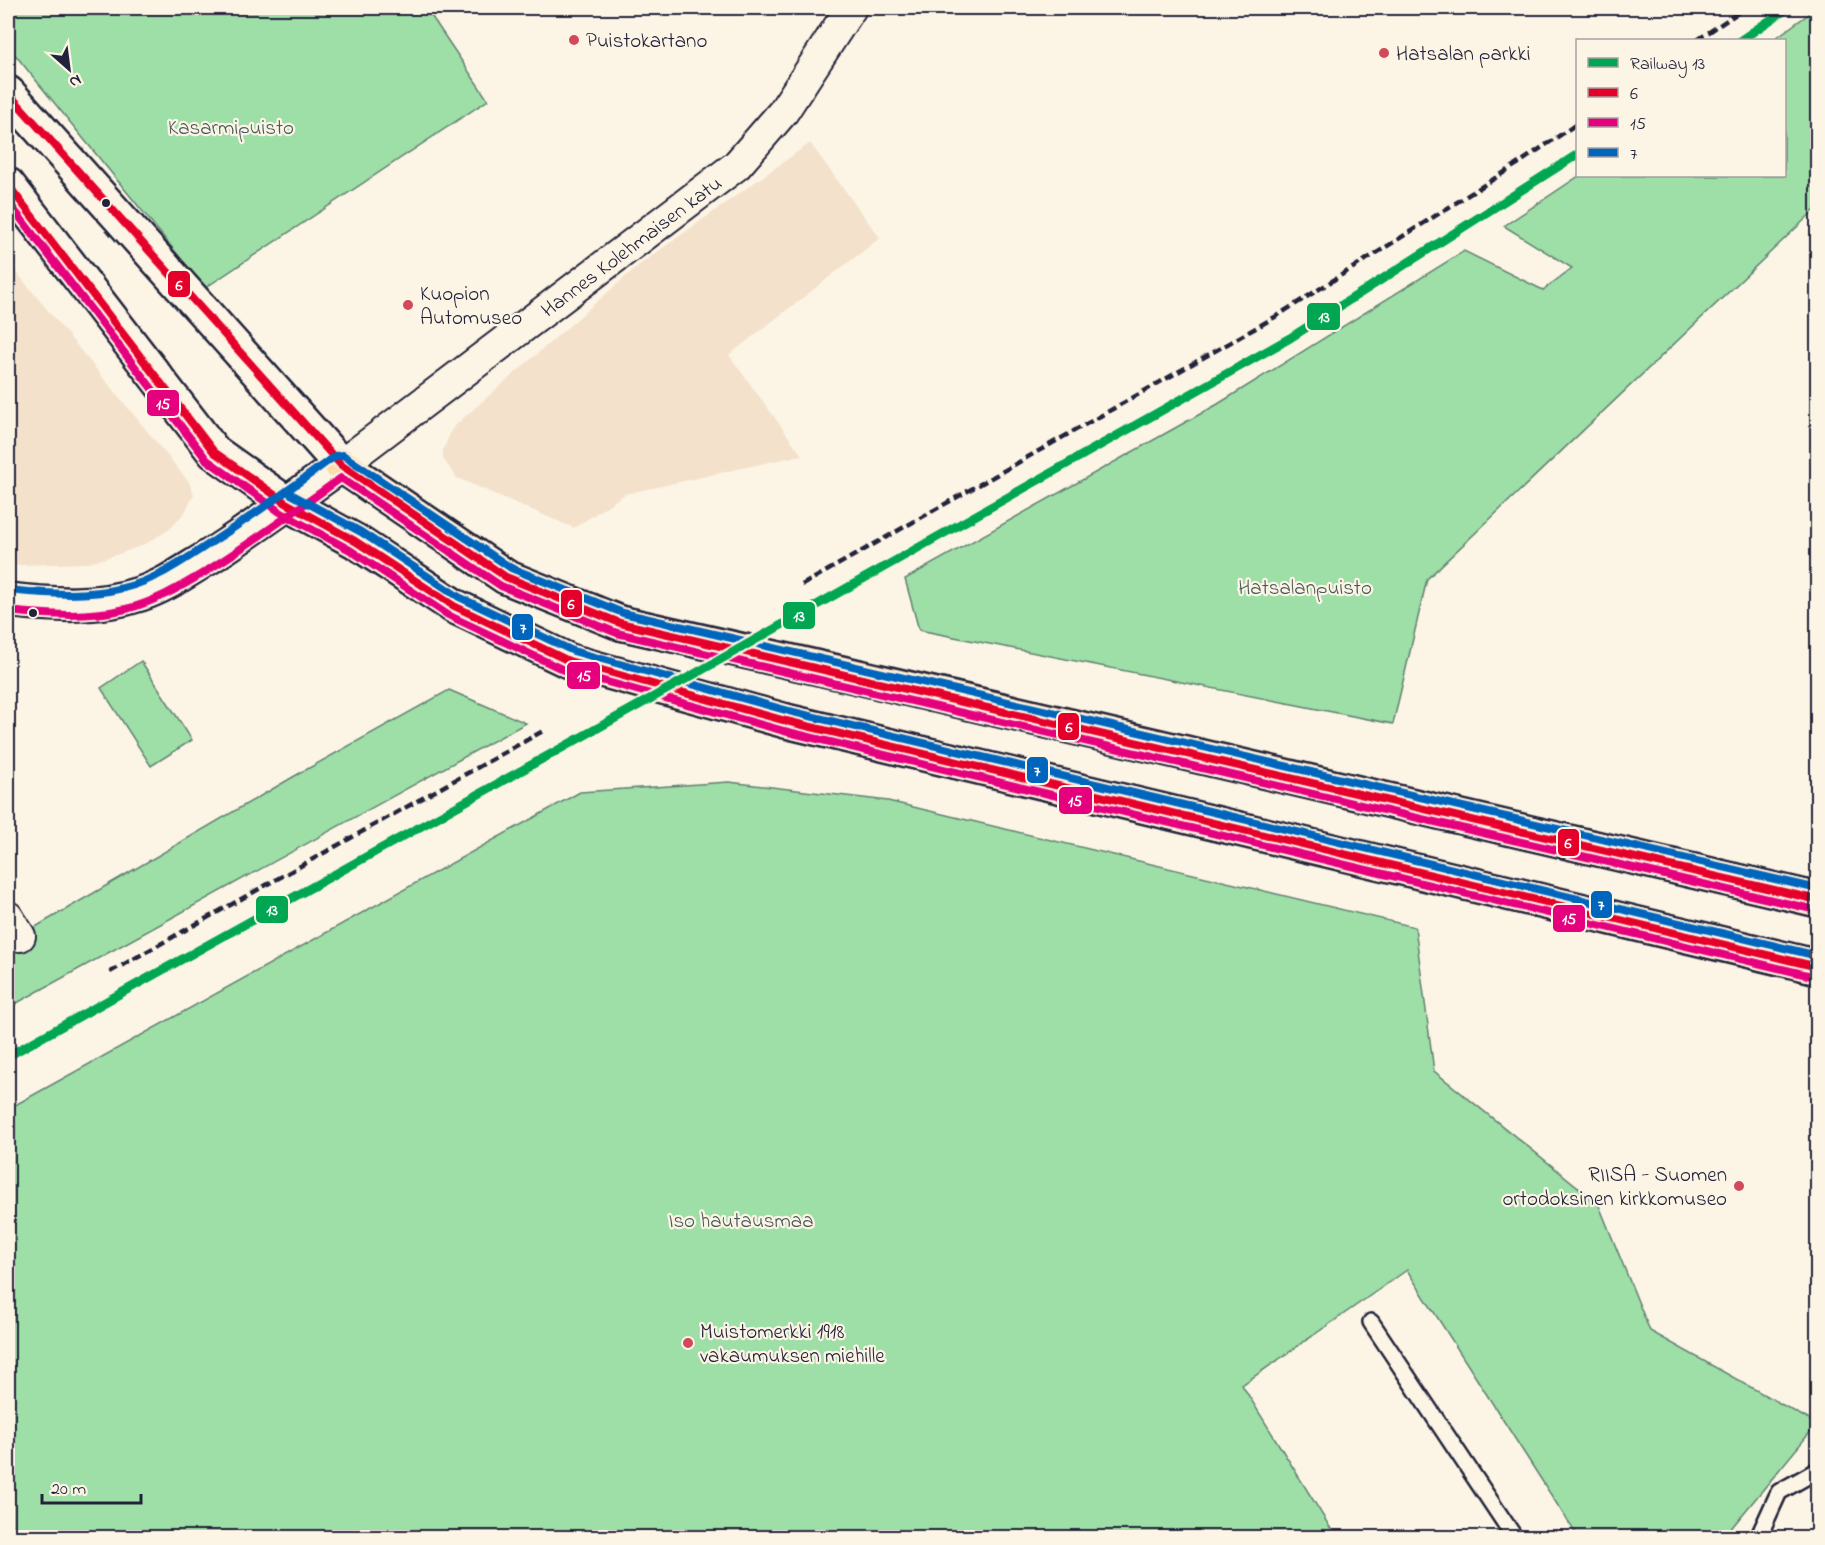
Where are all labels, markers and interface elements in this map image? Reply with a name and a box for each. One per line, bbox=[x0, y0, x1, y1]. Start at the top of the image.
place label: Puistokartano bbox=[586, 27, 707, 57]
marker: Puistokartano bbox=[567, 33, 581, 47]
north arrow bbox=[39, 39, 99, 99]
legend bbox=[1576, 39, 1786, 177]
place label: Hatsalan parkki bbox=[1396, 40, 1531, 70]
marker: Hatsalan parkki bbox=[1377, 46, 1391, 60]
text: Railway 13 bbox=[1630, 52, 1705, 78]
text: N bbox=[65, 67, 86, 94]
text: 6 bbox=[1630, 82, 1638, 108]
text: 15 bbox=[1630, 112, 1646, 138]
park label: Kasarmipuisto bbox=[168, 114, 294, 144]
text: 7 bbox=[1630, 142, 1638, 168]
street label: Hannes Kolehmaisen katu bbox=[535, 169, 729, 326]
unlabelled marker bbox=[100, 197, 112, 209]
line badge: 6 bbox=[167, 270, 191, 298]
text: 6 bbox=[174, 274, 183, 298]
place label: Kuopion Automuseo bbox=[420, 280, 522, 334]
marker: Kuopion Automuseo bbox=[401, 298, 415, 312]
line badge: 13 bbox=[1306, 302, 1341, 331]
text: 13 bbox=[1318, 306, 1330, 330]
line badge: 15 bbox=[146, 389, 180, 417]
text: 15 bbox=[156, 393, 171, 417]
park label: Hatsalanpuisto bbox=[1238, 574, 1372, 604]
line badge: 6 bbox=[560, 589, 583, 618]
text: 6 bbox=[566, 593, 575, 617]
line badge: 13 bbox=[782, 601, 816, 630]
text: 13 bbox=[793, 605, 805, 629]
unlabelled marker bbox=[27, 607, 39, 619]
line badge: 7 bbox=[511, 613, 534, 641]
text: 7 bbox=[520, 617, 527, 641]
line badge: 15 bbox=[566, 661, 601, 690]
text: 15 bbox=[577, 665, 592, 689]
line badge: 6 bbox=[1057, 712, 1080, 741]
text: 6 bbox=[1064, 716, 1073, 740]
line badge: 7 bbox=[1026, 756, 1049, 784]
text: 7 bbox=[1034, 760, 1041, 784]
line badge: 15 bbox=[1058, 786, 1093, 815]
text: 15 bbox=[1068, 790, 1083, 814]
line badge: 6 bbox=[1557, 828, 1580, 857]
text: 6 bbox=[1563, 832, 1572, 856]
line badge: 7 bbox=[1590, 890, 1613, 919]
text: 7 bbox=[1598, 894, 1605, 918]
line badge: 13 bbox=[255, 895, 289, 924]
text: 13 bbox=[266, 899, 278, 923]
line badge: 15 bbox=[1552, 904, 1586, 933]
text: 15 bbox=[1562, 908, 1577, 932]
place label: RIISA - Suomen ortodoksinen kirkkomuseo bbox=[1502, 1161, 1727, 1215]
marker: RIISA - Suomen ortodoksinen kirkkomuseo bbox=[1732, 1179, 1746, 1193]
park label: Iso hautausmaa bbox=[668, 1207, 814, 1237]
place label: Muistomerkki 1918 vakaumuksen miehille bbox=[700, 1318, 885, 1372]
marker: Muistomerkki 1918 vakaumuksen miehille bbox=[681, 1336, 695, 1350]
scale bar bbox=[42, 1467, 141, 1505]
text: 20 m bbox=[51, 1477, 86, 1503]

